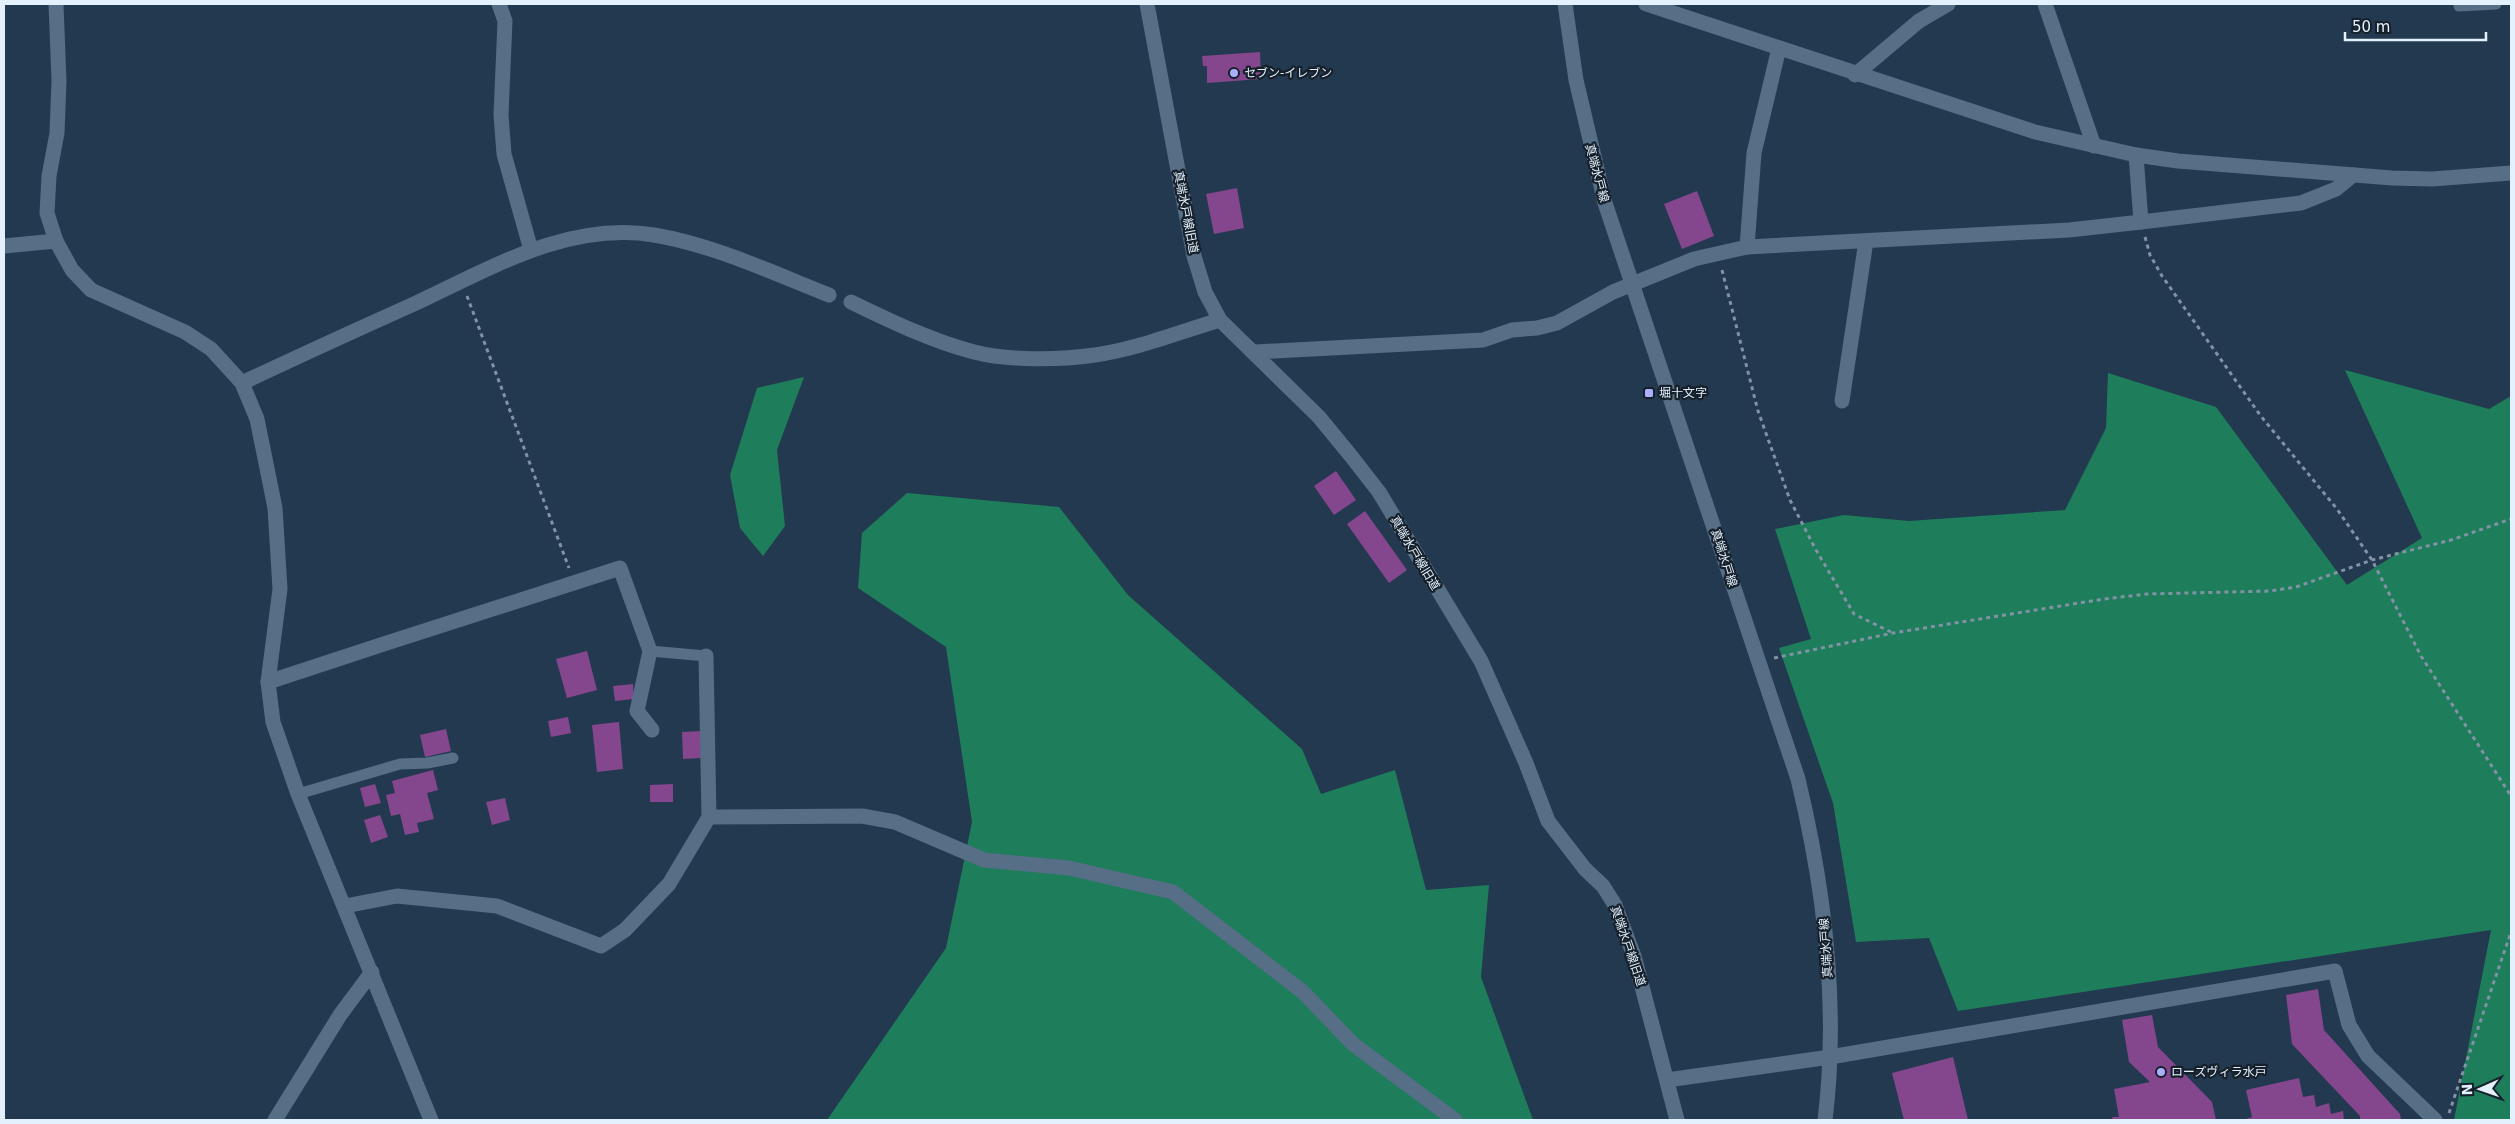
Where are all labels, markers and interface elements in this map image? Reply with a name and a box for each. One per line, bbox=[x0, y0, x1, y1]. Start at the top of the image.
scale bar bbox=[2345, 10, 2486, 42]
text: 50 m bbox=[2352, 18, 2390, 36]
place label: セブン-イレブン bbox=[1244, 66, 1332, 80]
marker: セブン-イレブン bbox=[1228, 67, 1240, 79]
street label: 真端水戸線 bbox=[1582, 142, 1612, 204]
street label: 真端水戸線旧道 bbox=[1171, 169, 1201, 255]
place label: 堀十文字 bbox=[1659, 386, 1707, 400]
marker: 堀十文字 bbox=[1643, 387, 1655, 399]
street label: 真端水戸線旧道 bbox=[1387, 513, 1443, 593]
street label: 真端水戸線 bbox=[1708, 527, 1740, 589]
street label: 真端水戸線旧道 bbox=[1608, 904, 1648, 988]
street label: 真端水戸線 bbox=[1817, 918, 1835, 978]
north arrow bbox=[2455, 1064, 2505, 1114]
place label: ローズヴィラ水戸 bbox=[2171, 1065, 2266, 1079]
marker: ローズヴィラ水戸 bbox=[2155, 1066, 2167, 1078]
text: N bbox=[2459, 1083, 2475, 1096]

